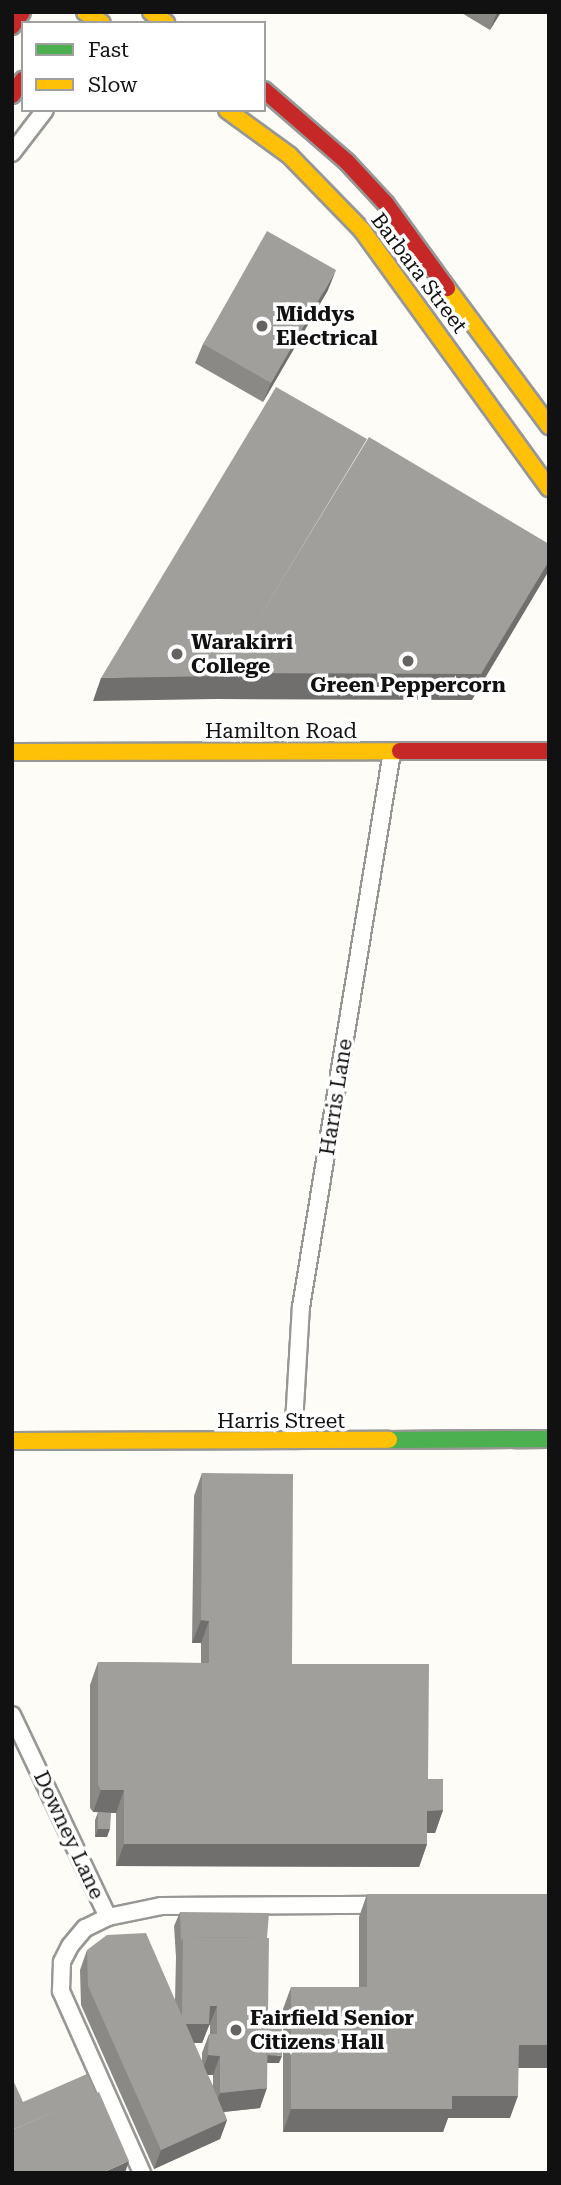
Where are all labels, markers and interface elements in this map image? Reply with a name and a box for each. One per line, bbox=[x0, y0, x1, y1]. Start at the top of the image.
legend bbox=[21, 21, 266, 112]
text: Fast bbox=[88, 38, 129, 62]
text: Slow bbox=[88, 73, 137, 97]
street label: Barbara Street bbox=[366, 208, 472, 338]
place label: Middys Electrical bbox=[276, 301, 378, 351]
marker: Middys Electrical bbox=[254, 318, 270, 334]
place label: Warakirri College bbox=[191, 629, 293, 679]
marker: Warakirri College bbox=[169, 646, 185, 662]
marker: Green Peppercorn bbox=[400, 653, 416, 669]
place label: Green Peppercorn bbox=[310, 672, 506, 698]
street label: Hamilton Road bbox=[205, 718, 357, 744]
street label: Harris Lane bbox=[314, 1037, 358, 1157]
street label: Harris Street bbox=[217, 1408, 345, 1434]
street label: Downey Lane bbox=[28, 1767, 110, 1903]
place label: Fairfield Senior Citizens Hall bbox=[250, 2005, 414, 2055]
marker: Fairfield Senior Citizens Hall bbox=[228, 2022, 244, 2038]

